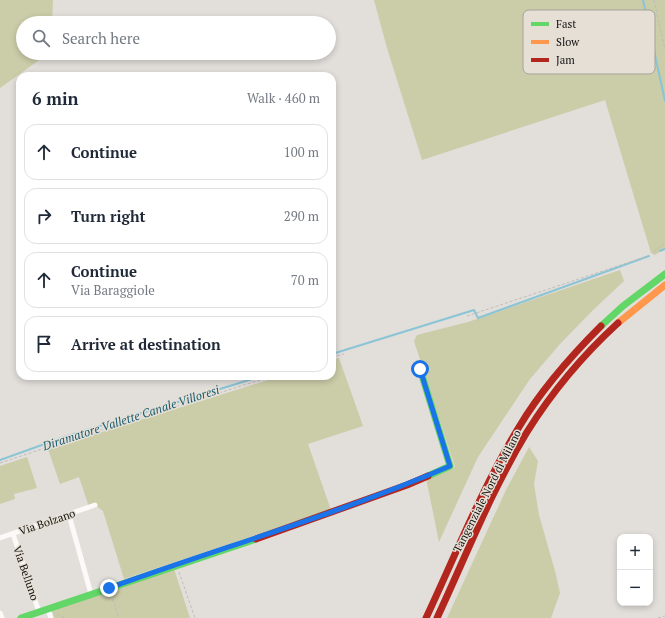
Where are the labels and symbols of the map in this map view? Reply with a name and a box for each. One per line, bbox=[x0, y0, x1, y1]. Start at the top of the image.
legend bbox=[523, 10, 655, 74]
text: Fast bbox=[556, 17, 576, 31]
text: Slow bbox=[556, 35, 580, 49]
text: Jam bbox=[556, 53, 575, 67]
route start bbox=[411, 360, 429, 378]
water label: Diramatore Vallette Canale Villoresi bbox=[40, 382, 222, 454]
street label: Tangenziale Nord di Milano bbox=[450, 427, 524, 555]
street label: Via Bolzano bbox=[17, 506, 77, 538]
street label: Via Belluno bbox=[10, 544, 42, 602]
route end bbox=[100, 579, 118, 597]

